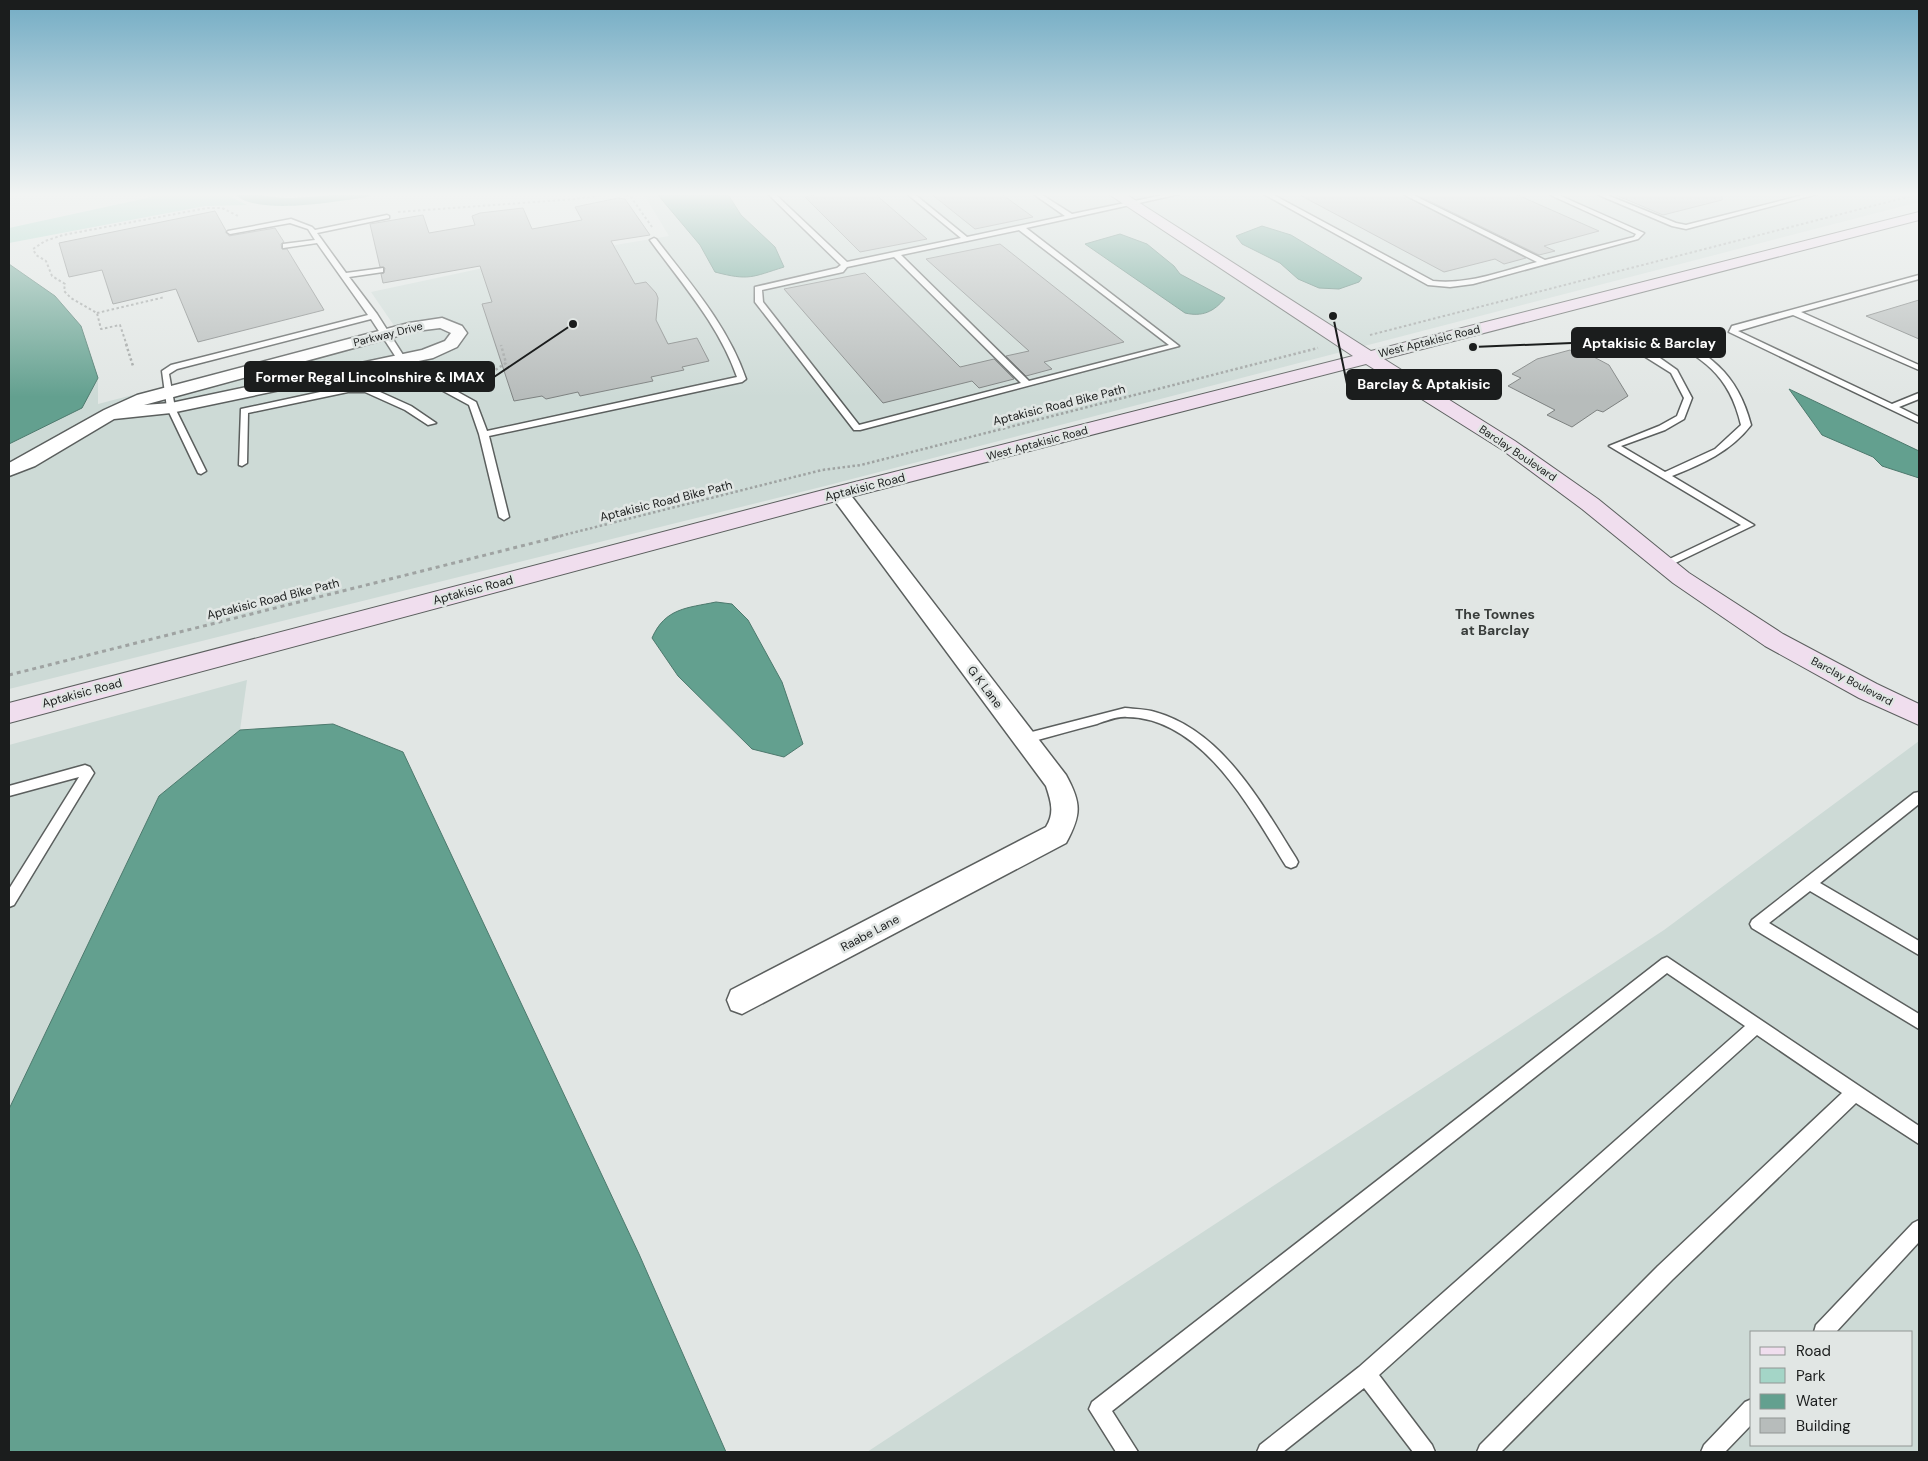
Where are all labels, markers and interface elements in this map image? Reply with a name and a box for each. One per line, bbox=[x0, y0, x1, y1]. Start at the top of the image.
street label: Parkway Drive bbox=[352, 319, 424, 349]
street label: West Aptakisic Road bbox=[1377, 322, 1481, 360]
callout: Aptakisic & Barclay bbox=[1572, 328, 1725, 357]
text: Aptakisic & Barclay bbox=[1582, 334, 1716, 352]
callout: Former Regal Lincolnshire & IMAX bbox=[245, 362, 494, 391]
text: Former Regal Lincolnshire & IMAX bbox=[255, 368, 485, 386]
callout: Barclay & Aptakisic bbox=[1347, 370, 1501, 399]
text: Barclay & Aptakisic bbox=[1357, 375, 1491, 393]
street label: Aptakisic Road Bike Path bbox=[991, 381, 1127, 429]
street label: Barclay Boulevard bbox=[1477, 422, 1559, 484]
street label: West Aptakisic Road bbox=[985, 423, 1089, 463]
street label: Aptakisic Road bbox=[823, 469, 907, 505]
street label: Aptakisic Road Bike Path bbox=[598, 477, 734, 525]
street label: Aptakisic Road bbox=[431, 572, 515, 608]
street label: Aptakisic Road Bike Path bbox=[205, 575, 341, 623]
district label: The Townes at Barclay bbox=[1455, 605, 1535, 639]
street label: Barclay Boulevard bbox=[1809, 654, 1895, 708]
street label: G K Lane bbox=[964, 663, 1006, 712]
street label: Aptakisic Road bbox=[40, 675, 124, 711]
street label: Raabe Lane bbox=[838, 911, 902, 955]
legend bbox=[1750, 1331, 1913, 1446]
text: Road bbox=[1796, 1341, 1831, 1361]
text: Park bbox=[1796, 1366, 1826, 1386]
text: Water bbox=[1796, 1391, 1838, 1411]
text: Building bbox=[1796, 1416, 1851, 1436]

